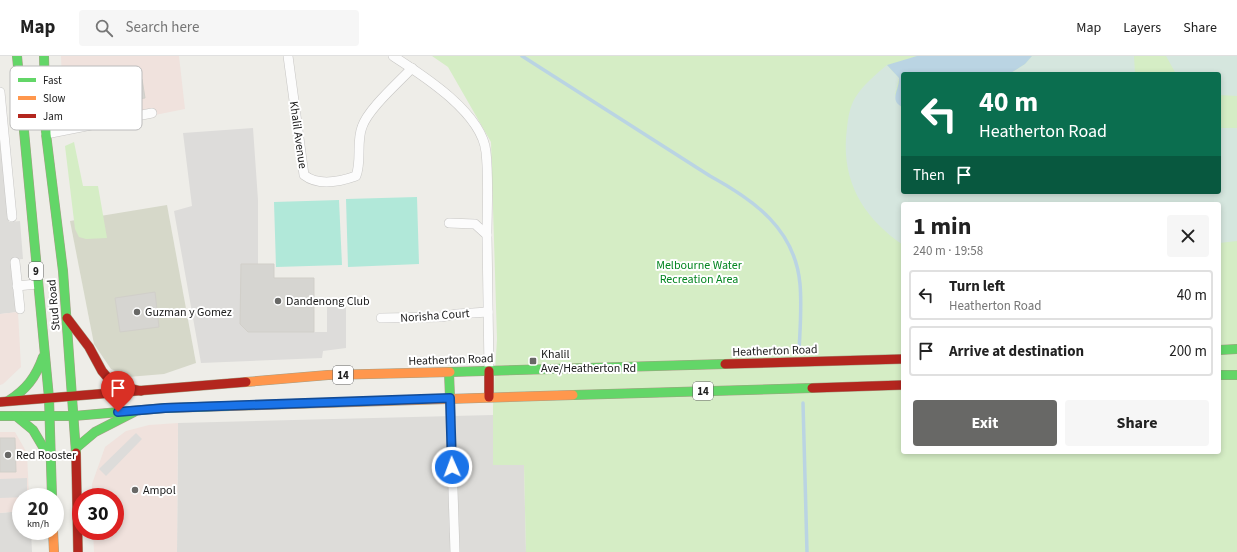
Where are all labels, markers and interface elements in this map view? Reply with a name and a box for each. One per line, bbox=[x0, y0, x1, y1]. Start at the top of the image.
search box bbox=[79, 10, 359, 46]
text: Map bbox=[20, 14, 55, 41]
icon: search bbox=[93, 17, 115, 39]
text: Search here bbox=[125, 17, 199, 38]
text: Map bbox=[1076, 18, 1101, 38]
text: Layers bbox=[1123, 18, 1161, 38]
text: Share bbox=[1183, 18, 1217, 38]
legend bbox=[10, 66, 142, 130]
text: Fast bbox=[43, 73, 62, 88]
text: 40 m bbox=[979, 82, 1038, 122]
icon: left bbox=[913, 88, 965, 140]
text: Slow bbox=[43, 91, 66, 106]
street label: Khalil Avenue bbox=[285, 100, 311, 170]
text: Jam bbox=[43, 109, 63, 124]
text: Heatherton Road bbox=[979, 119, 1107, 144]
icon: arrive bbox=[953, 164, 975, 186]
text: Then bbox=[913, 165, 945, 186]
text: 1 min bbox=[913, 209, 971, 244]
button: close bbox=[1167, 215, 1209, 257]
text: 240 m · 19:58 bbox=[913, 242, 983, 260]
park label: Melbourne Water Recreation Area bbox=[656, 257, 743, 288]
road number: 9 bbox=[29, 262, 43, 280]
text: Turn left bbox=[949, 276, 1005, 297]
street label: Stud Road bbox=[43, 279, 65, 331]
icon: left bbox=[915, 284, 937, 306]
text: 40 m bbox=[1177, 285, 1207, 306]
place label: Dandenong Club bbox=[286, 293, 370, 310]
marker: Dandenong Club bbox=[273, 296, 283, 306]
text: Heatherton Road bbox=[949, 297, 1041, 315]
place label: Guzman y Gomez bbox=[145, 304, 232, 321]
street label: Norisha Court bbox=[400, 305, 470, 327]
marker: Guzman y Gomez bbox=[132, 307, 142, 317]
icon: arrive bbox=[915, 340, 937, 362]
street label: Heatherton Road bbox=[732, 341, 818, 361]
text: Arrive at destination bbox=[949, 341, 1084, 362]
text: 200 m bbox=[1169, 341, 1207, 362]
place label: Khalil Ave/Heatherton Rd bbox=[541, 346, 636, 377]
street label: Heatherton Road bbox=[408, 350, 494, 370]
marker: Khalil Ave/Heatherton Rd bbox=[528, 356, 538, 366]
road number: 14 bbox=[333, 366, 353, 384]
pin bbox=[101, 371, 135, 412]
icon: arrive bbox=[107, 377, 129, 399]
road number: 14 bbox=[693, 382, 713, 400]
button: Exit bbox=[913, 400, 1057, 446]
button: Share bbox=[1065, 400, 1209, 446]
position arrow bbox=[431, 446, 473, 488]
place label: Red Rooster bbox=[16, 447, 77, 464]
marker: Red Rooster bbox=[3, 450, 13, 460]
place label: Ampol bbox=[143, 482, 176, 499]
marker: Ampol bbox=[130, 485, 140, 495]
speed limit sign: 30 bbox=[72, 488, 124, 540]
text: 20 bbox=[27, 495, 49, 523]
text: km/h bbox=[27, 517, 49, 531]

